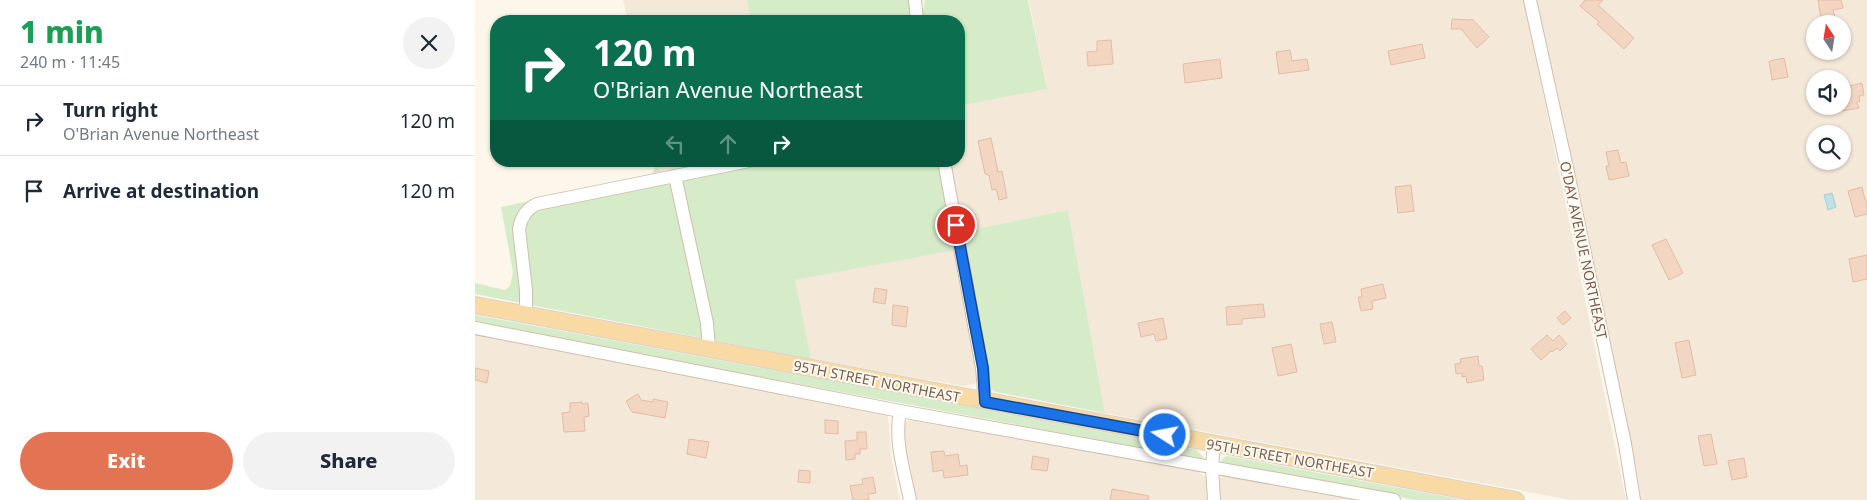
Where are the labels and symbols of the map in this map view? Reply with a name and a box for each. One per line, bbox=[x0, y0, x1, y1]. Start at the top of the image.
north arrow bbox=[1806, 15, 1851, 60]
street label: O'DAY AVENUE NORTHEAST bbox=[1556, 159, 1612, 341]
pin bbox=[935, 204, 977, 246]
street label: 95TH STREET NORTHEAST bbox=[792, 355, 962, 407]
position arrow bbox=[1138, 408, 1190, 460]
street label: 95TH STREET NORTHEAST bbox=[1205, 434, 1375, 482]

